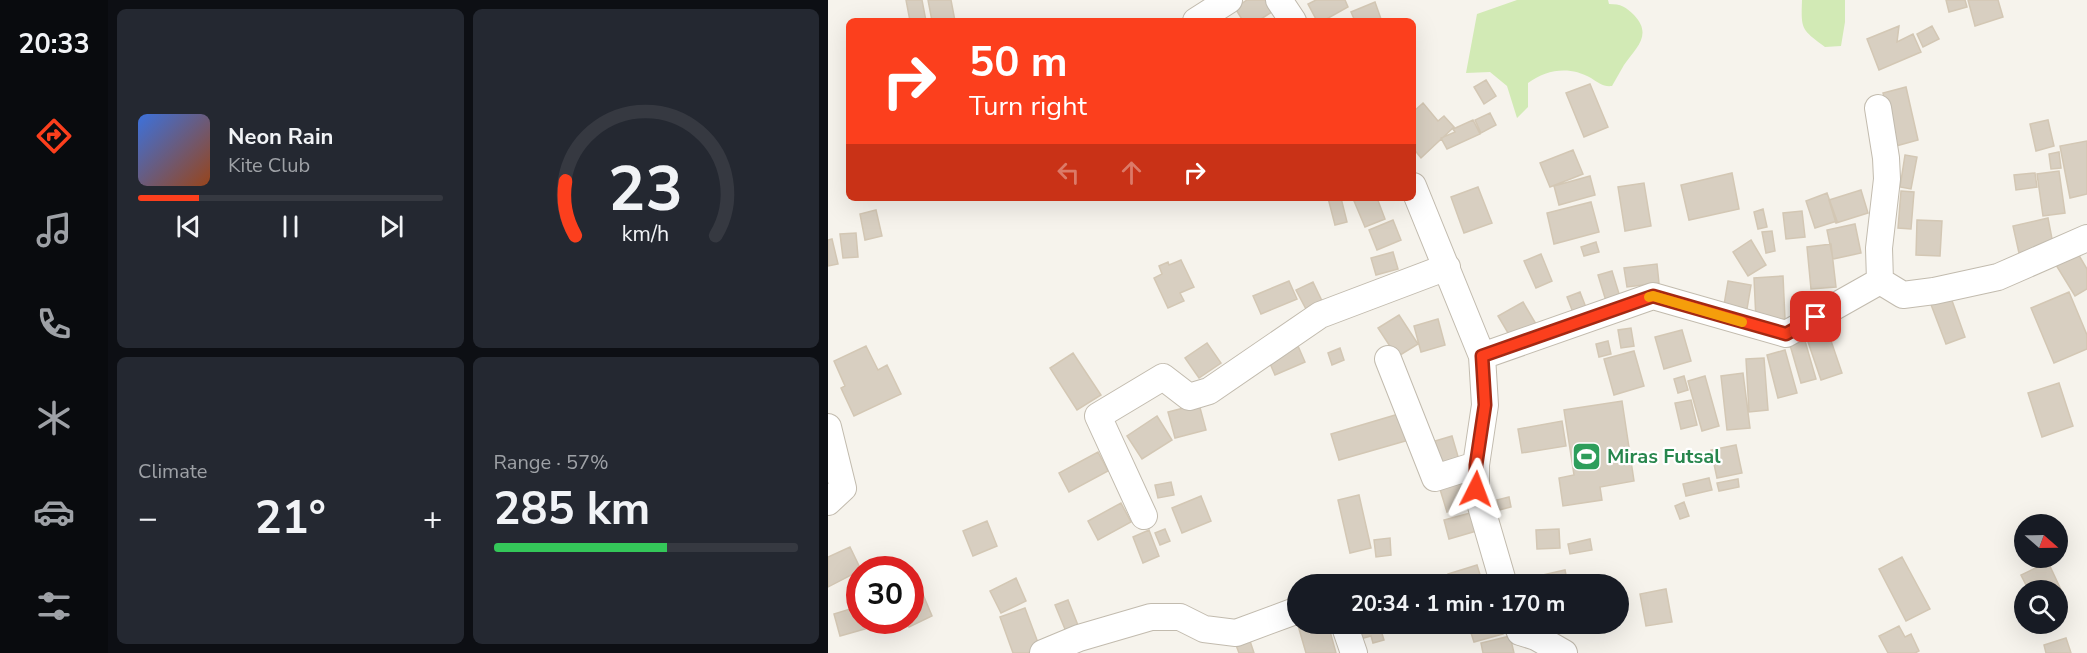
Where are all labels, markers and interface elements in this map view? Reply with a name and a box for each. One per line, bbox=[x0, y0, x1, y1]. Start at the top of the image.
text: 20:33 bbox=[18, 26, 90, 63]
text: 50 m bbox=[969, 34, 1068, 91]
icon: right bbox=[870, 42, 948, 120]
text: Turn right bbox=[969, 88, 1087, 125]
icon: directions bbox=[33, 115, 75, 157]
text: Neon Rain bbox=[228, 122, 333, 152]
text: 23 bbox=[608, 147, 683, 232]
text: Kite Club bbox=[228, 152, 310, 179]
icon: left bbox=[1052, 156, 1085, 189]
icon: ahead bbox=[1115, 156, 1148, 189]
icon: right bbox=[1178, 156, 1211, 189]
icon: music bbox=[33, 209, 75, 251]
icon: previous bbox=[172, 210, 205, 243]
icon: pause bbox=[274, 210, 307, 243]
icon: next bbox=[375, 210, 408, 243]
text: km/h bbox=[622, 219, 669, 249]
pin bbox=[1790, 291, 1841, 342]
icon: arrive bbox=[1799, 300, 1832, 333]
icon: phone bbox=[33, 303, 75, 345]
icon: climate bbox=[33, 397, 75, 439]
sports icon: Miras Futsal bbox=[1570, 440, 1602, 472]
place label: Miras Futsal bbox=[1607, 443, 1721, 470]
text: Range · 57% bbox=[494, 449, 609, 476]
position arrow bbox=[1444, 457, 1508, 521]
text: Climate bbox=[138, 458, 207, 485]
text: 285 km bbox=[494, 479, 650, 540]
text: 21° bbox=[255, 488, 326, 549]
icon: car bbox=[33, 491, 75, 533]
text: − bbox=[138, 496, 158, 541]
text: + bbox=[423, 496, 443, 541]
north arrow bbox=[2014, 514, 2068, 568]
map controls bbox=[2014, 514, 2068, 634]
speed limit sign: 30 bbox=[846, 556, 924, 634]
button: search bbox=[2014, 580, 2068, 634]
icon: filters bbox=[33, 585, 75, 627]
text: 20:34 · 1 min · 170 m bbox=[1351, 589, 1565, 619]

